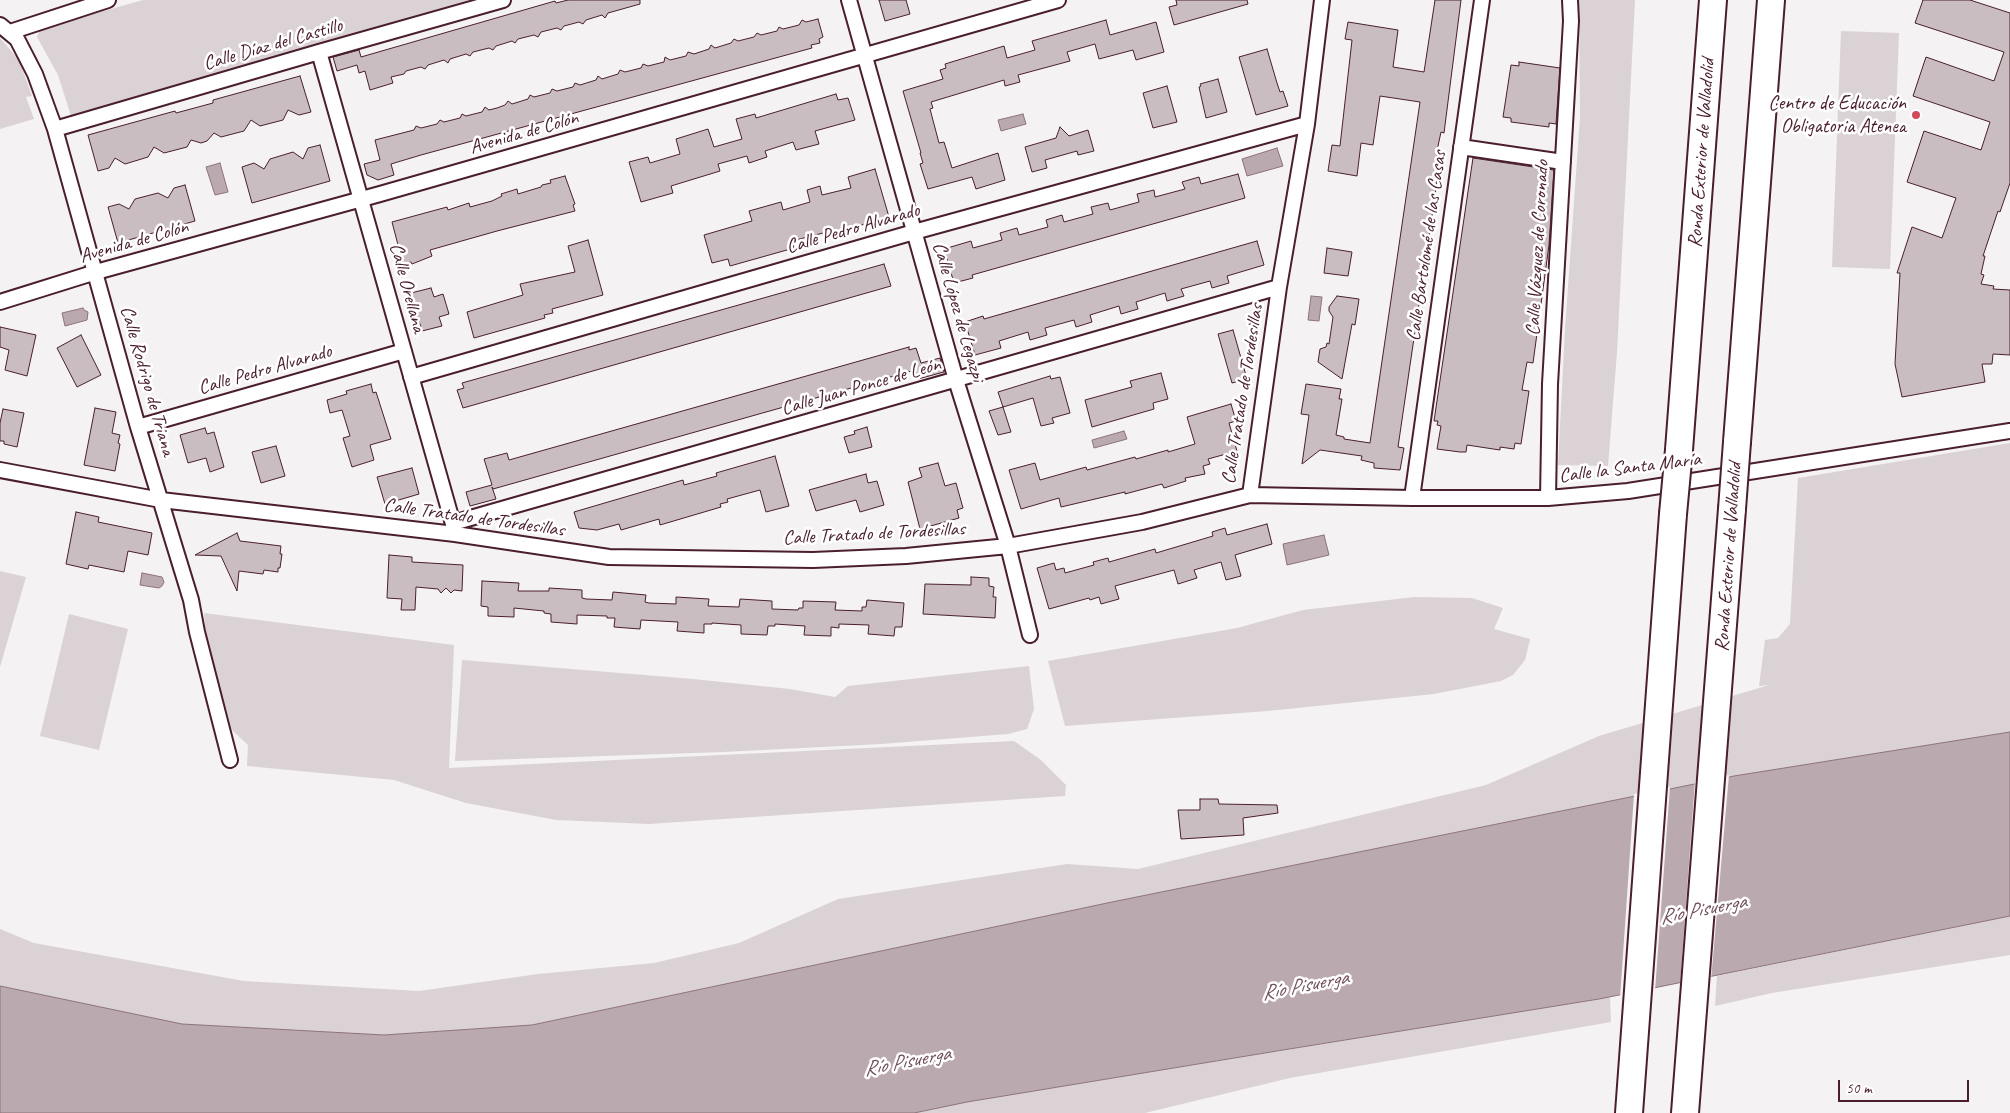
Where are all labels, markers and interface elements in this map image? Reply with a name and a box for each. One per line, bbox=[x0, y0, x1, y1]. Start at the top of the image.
street label: Calle Díaz del Castillo bbox=[201, 14, 345, 76]
street label: Ronda Exterior de Valladolid bbox=[1683, 58, 1721, 248]
place label: Centro de Educación Obligatoria Atenea bbox=[1768, 92, 1906, 139]
street label: Avenida de Colón bbox=[467, 106, 581, 160]
marker: Centro de Educación Obligatoria Atenea bbox=[1910, 109, 1922, 121]
street label: Calle Bartolomé de las Casas bbox=[1402, 149, 1452, 343]
street label: Calle Vázquez de Coronado bbox=[1521, 160, 1555, 336]
street label: Calle Pedro Alvarado bbox=[784, 199, 922, 259]
street label: Avenida de Colón bbox=[77, 215, 191, 269]
street label: Calle López de Legazpi bbox=[927, 239, 989, 385]
street label: Calle Orellana bbox=[384, 241, 430, 335]
street label: Calle Tratado de Tordesillas bbox=[1217, 302, 1269, 486]
street label: Calle Rodrigo de Triana bbox=[114, 303, 180, 459]
street label: Calle Pedro Alvarado bbox=[196, 340, 334, 400]
street label: Calle Juan Ponce de León bbox=[779, 353, 943, 421]
street label: Calle la Santa María bbox=[1558, 447, 1702, 489]
street label: Ronda Exterior de Valladolid bbox=[1710, 462, 1748, 652]
street label: Calle Tratado de Tordesillas bbox=[382, 493, 566, 543]
street label: Calle Tratado de Tordesillas bbox=[782, 517, 966, 551]
water label: Río Pisuerga bbox=[1658, 889, 1748, 931]
water label: Río Pisuerga bbox=[1260, 965, 1350, 1007]
water label: Río Pisuerga bbox=[862, 1041, 952, 1083]
scale bar bbox=[1840, 1070, 1971, 1102]
text: 50 m bbox=[1846, 1079, 1872, 1098]

